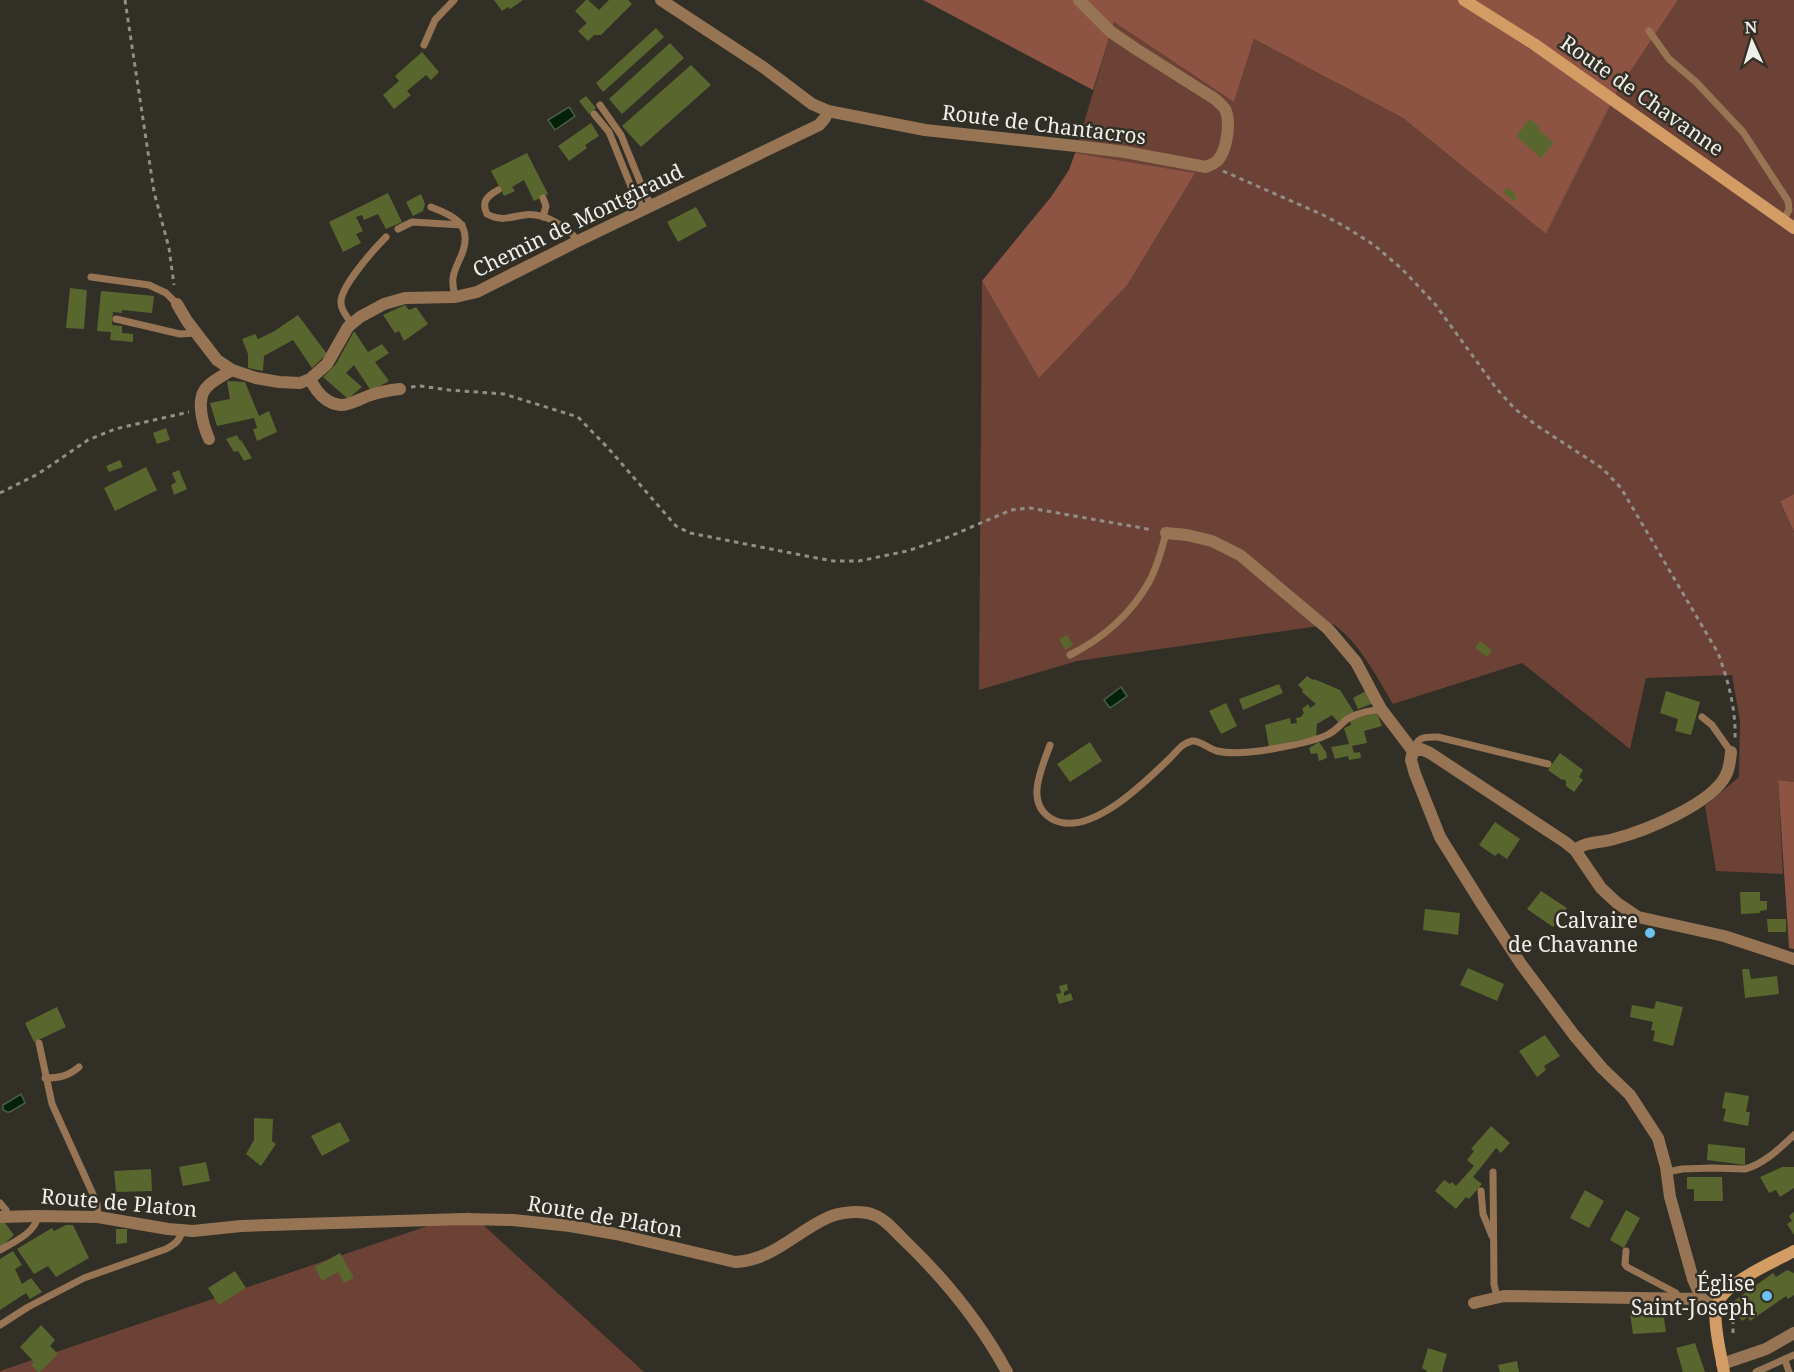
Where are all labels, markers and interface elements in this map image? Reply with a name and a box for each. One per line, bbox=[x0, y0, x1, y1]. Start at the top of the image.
north arrow bbox=[1722, 12, 1782, 72]
text: N bbox=[1744, 16, 1758, 38]
street label: Route de Chavanne bbox=[1555, 28, 1730, 162]
street label: Route de Chantacros bbox=[940, 98, 1148, 150]
street label: Chemin de Montgiraud bbox=[468, 157, 688, 283]
place label: Calvaire de Chavanne bbox=[1508, 906, 1638, 958]
marker: Calvaire de Chavanne bbox=[1643, 926, 1657, 940]
street label: Route de Platon bbox=[40, 1181, 199, 1223]
street label: Route de Platon bbox=[525, 1189, 685, 1243]
place label: Église Saint-Joseph bbox=[1631, 1269, 1755, 1321]
marker: Église Saint-Joseph bbox=[1760, 1289, 1774, 1303]

